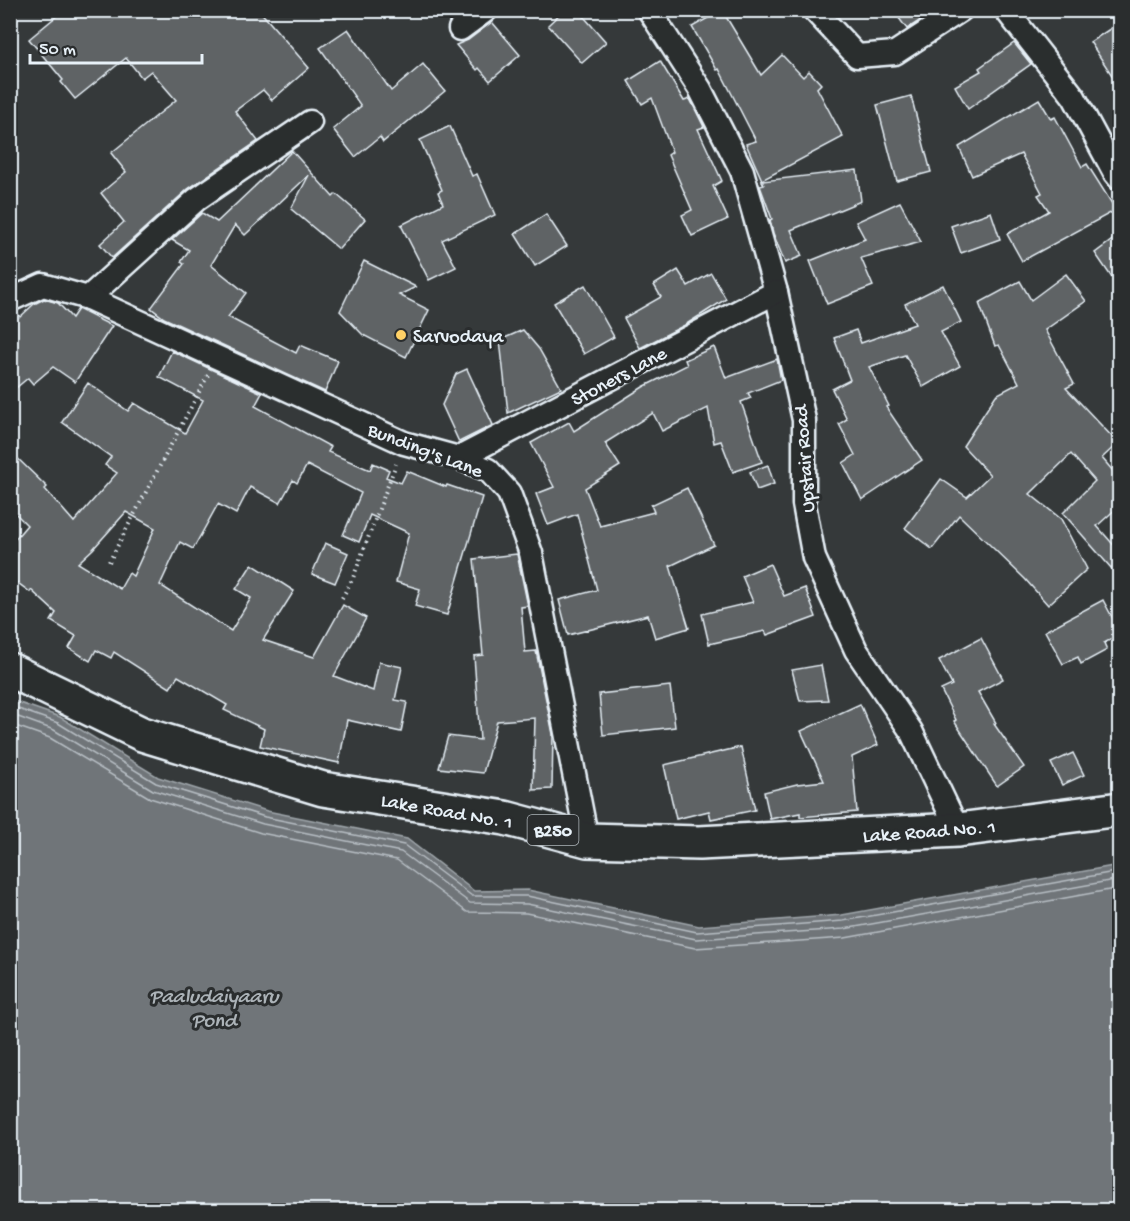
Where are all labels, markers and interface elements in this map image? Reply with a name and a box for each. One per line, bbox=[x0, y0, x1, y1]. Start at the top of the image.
scale bar bbox=[30, 27, 202, 65]
text: 50 m bbox=[39, 40, 76, 61]
place label: Sarvodaya bbox=[413, 327, 504, 350]
marker: Sarvodaya bbox=[394, 328, 408, 342]
street label: Stoners Lane bbox=[568, 343, 672, 413]
street label: Upstair Road bbox=[791, 402, 822, 513]
street label: Bunding's Lane bbox=[363, 419, 486, 485]
street label: Lake Road No. 1 bbox=[379, 791, 514, 836]
road number: B250 bbox=[528, 815, 578, 845]
street label: Lake Road No. 1 bbox=[862, 817, 997, 850]
water label: Paaludaiyaaru Pond bbox=[150, 986, 281, 1035]

